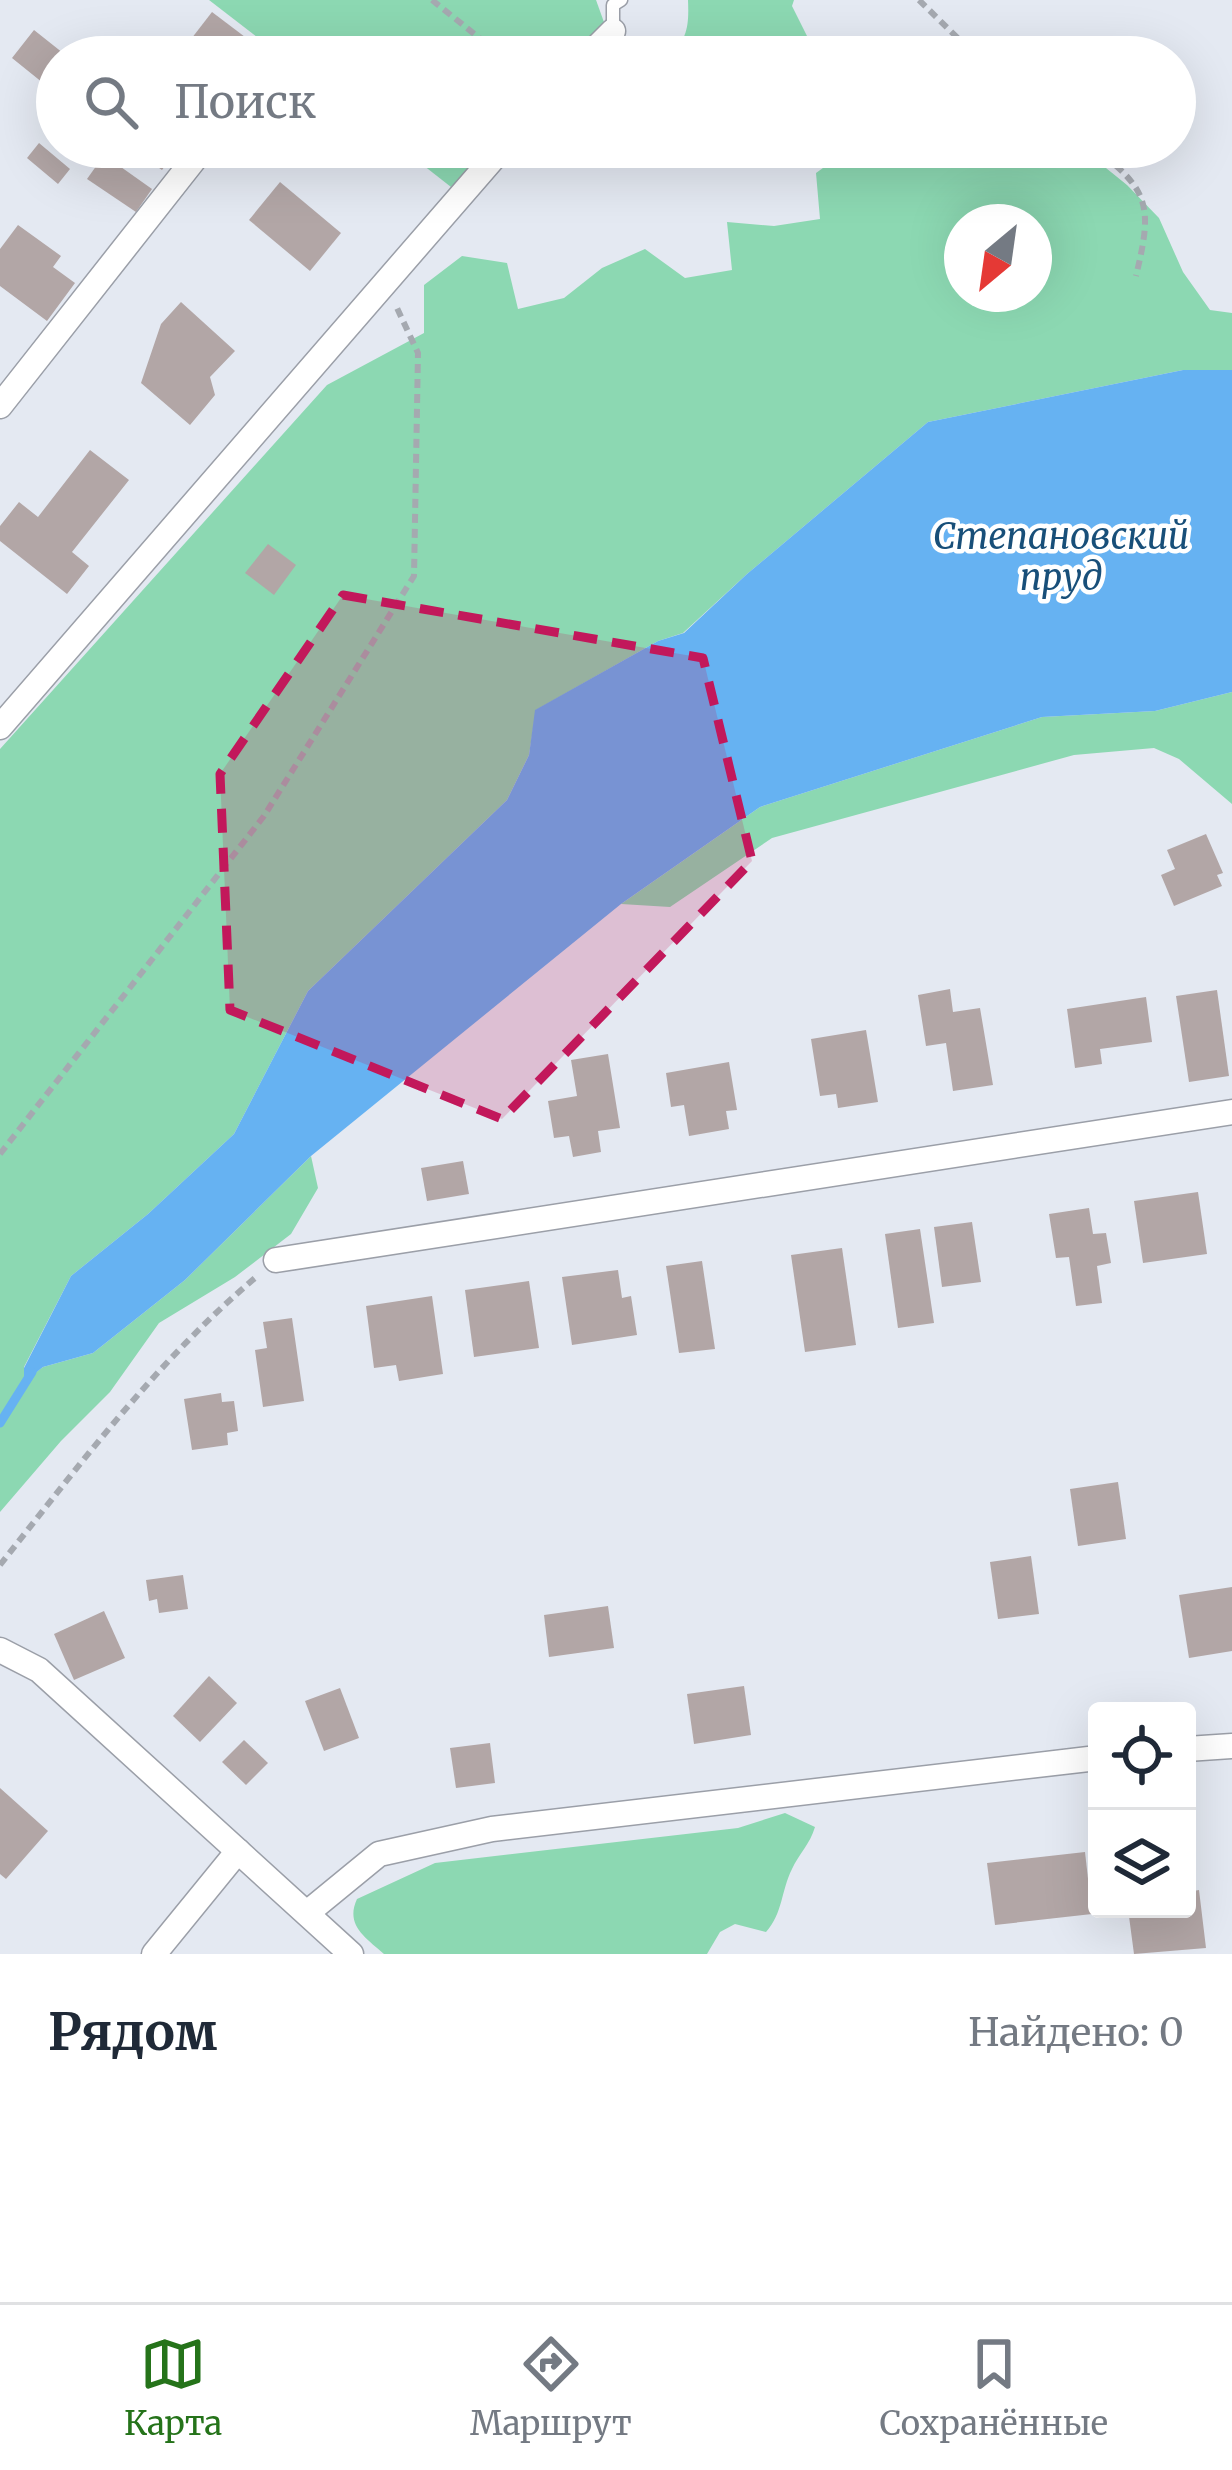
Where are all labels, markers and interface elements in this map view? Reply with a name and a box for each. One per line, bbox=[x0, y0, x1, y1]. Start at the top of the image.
search box bbox=[36, 36, 1196, 168]
icon: search bbox=[78, 69, 144, 135]
text: Поиск bbox=[174, 74, 316, 130]
north arrow bbox=[944, 204, 1052, 312]
water label: Степановский пруд bbox=[933, 514, 1189, 600]
map controls bbox=[1088, 1702, 1196, 1918]
button: locate bbox=[1088, 1702, 1196, 1810]
button: layers bbox=[1088, 1810, 1196, 1918]
text: Рядом bbox=[48, 2000, 217, 2064]
text: Найдено: 0 bbox=[968, 2008, 1184, 2057]
tab: Карта bbox=[124, 2331, 222, 2444]
tab: Маршрут bbox=[470, 2331, 632, 2444]
tab: Сохранённые bbox=[880, 2331, 1108, 2444]

